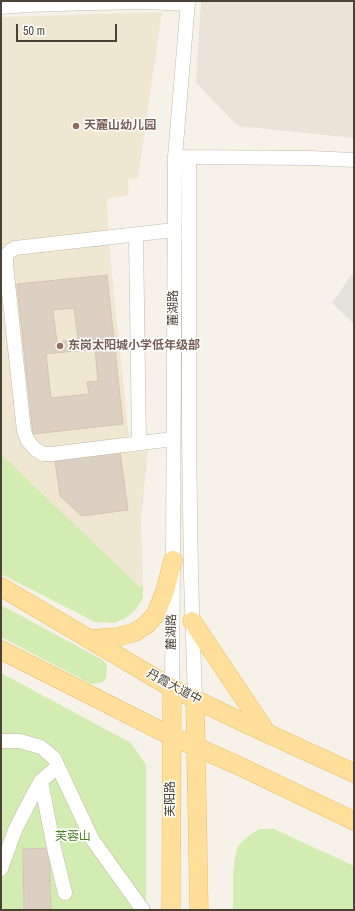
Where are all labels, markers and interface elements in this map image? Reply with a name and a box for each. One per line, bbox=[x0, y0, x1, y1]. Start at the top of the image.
scale bar bbox=[18, 16, 119, 42]
text: 50 m bbox=[23, 23, 45, 39]
place label: 天麓山幼儿园 bbox=[84, 119, 156, 133]
marker: 天麓山幼儿园 bbox=[71, 121, 81, 131]
street label: 麓湖路 bbox=[167, 290, 181, 326]
place label: 东岗太阳城小学低年级部 bbox=[68, 339, 200, 353]
marker: 东岗太阳城小学低年级部 bbox=[55, 341, 65, 351]
street label: 麓湖路 bbox=[164, 614, 180, 650]
street label: 丹霞大道中 bbox=[144, 667, 204, 707]
street label: 芙阳路 bbox=[164, 781, 178, 817]
park label: 芙蓉山 bbox=[55, 830, 91, 844]

